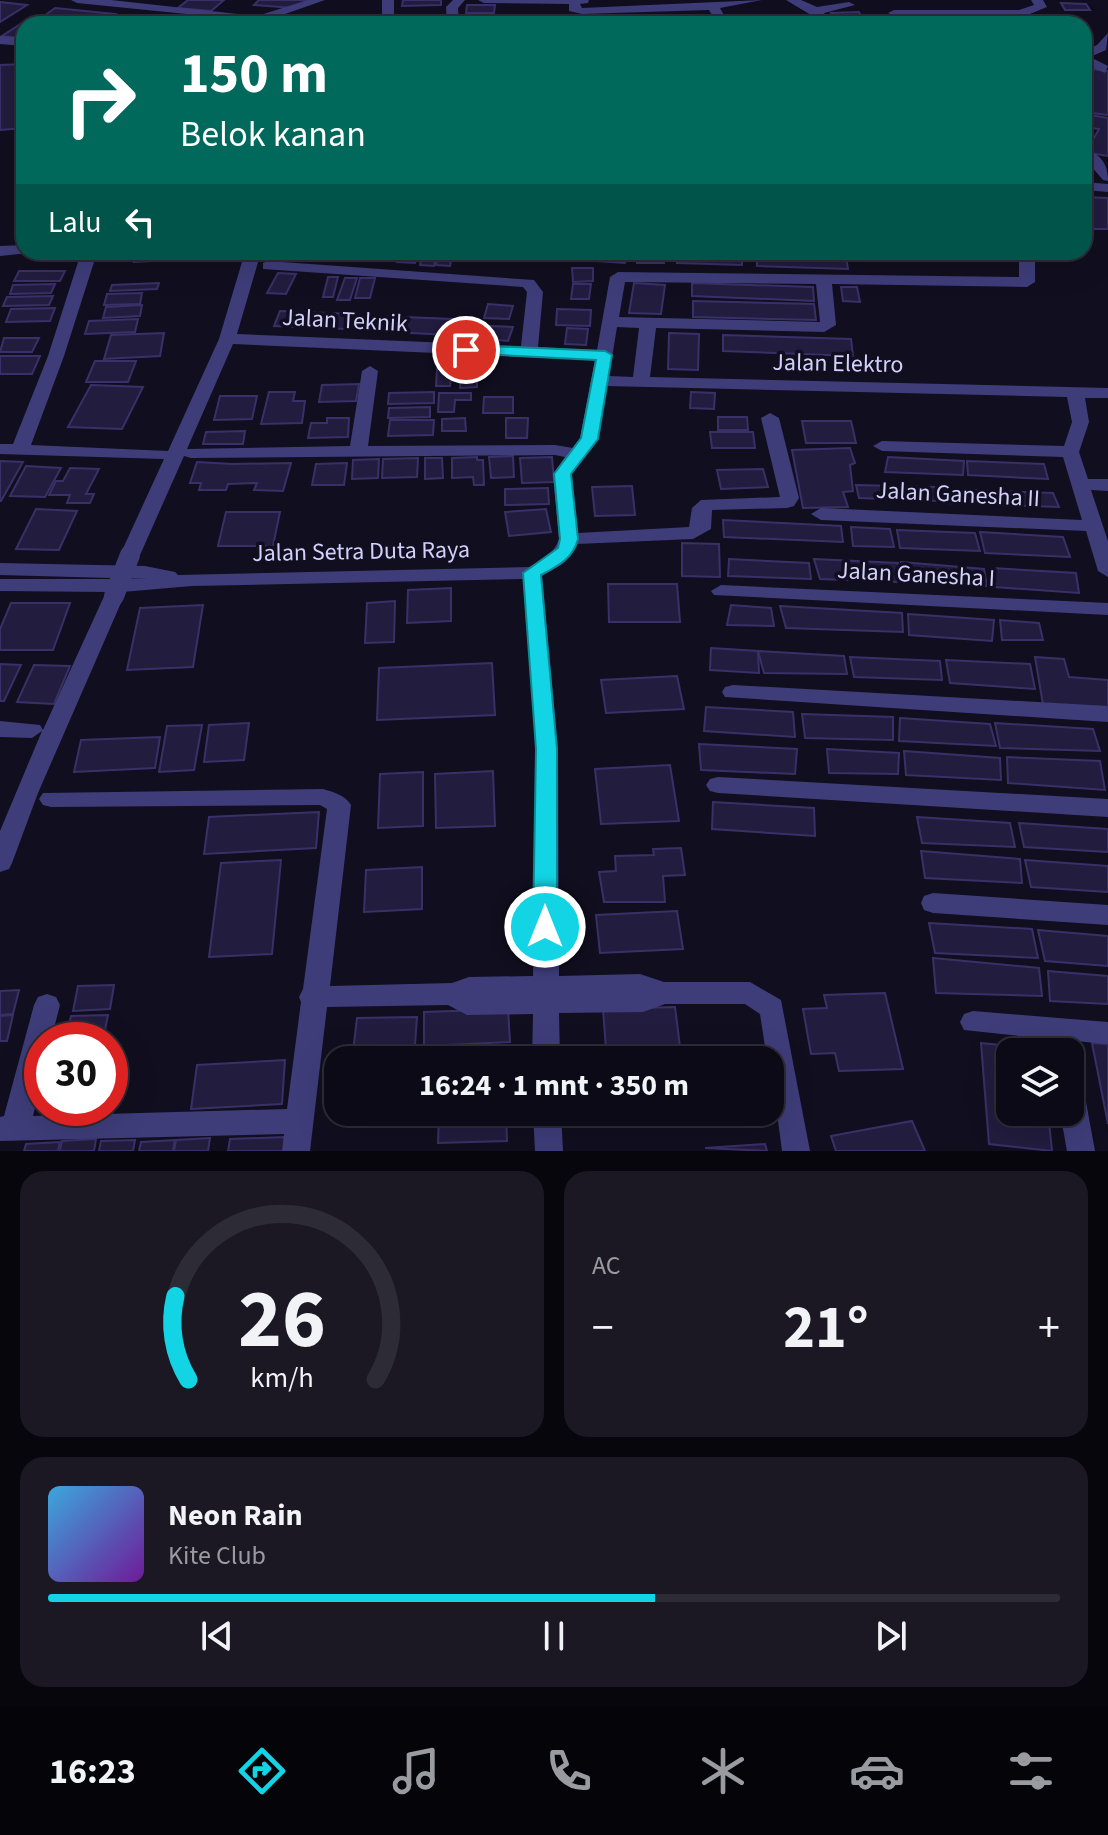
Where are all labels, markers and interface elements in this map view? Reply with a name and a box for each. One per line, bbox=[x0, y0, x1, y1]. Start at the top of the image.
text: 150 m bbox=[180, 35, 328, 114]
icon: right bbox=[48, 48, 152, 152]
text: Belok kanan bbox=[180, 109, 366, 160]
icon: left bbox=[118, 200, 162, 244]
text: Lalu bbox=[48, 201, 102, 244]
street label: Jalan Teknik bbox=[281, 300, 409, 341]
pin bbox=[432, 316, 500, 384]
icon: arrive bbox=[444, 328, 488, 372]
street label: Jalan Elektro bbox=[772, 345, 904, 382]
street label: Jalan Ganesha II bbox=[875, 473, 1041, 516]
street label: Jalan Setra Duta Raya bbox=[252, 532, 470, 571]
street label: Jalan Ganesha I bbox=[836, 553, 996, 596]
position arrow bbox=[503, 885, 587, 969]
speed limit sign: 30 bbox=[24, 1022, 128, 1126]
map controls bbox=[996, 1038, 1084, 1126]
button: layers bbox=[996, 1038, 1084, 1126]
text: 16:24 · 1 mnt · 350 m bbox=[419, 1064, 689, 1107]
text: AC bbox=[592, 1247, 621, 1284]
text: 26 bbox=[238, 1261, 326, 1379]
text: 21° bbox=[783, 1286, 869, 1371]
text: − bbox=[592, 1297, 614, 1360]
text: + bbox=[1038, 1297, 1060, 1360]
text: km/h bbox=[250, 1358, 314, 1398]
text: Neon Rain bbox=[168, 1494, 303, 1537]
text: Kite Club bbox=[168, 1537, 266, 1574]
icon: previous bbox=[195, 1614, 239, 1658]
icon: pause bbox=[532, 1614, 576, 1658]
icon: next bbox=[869, 1614, 913, 1658]
icon: directions bbox=[234, 1743, 290, 1799]
icon: music bbox=[388, 1743, 444, 1799]
icon: phone bbox=[541, 1743, 597, 1799]
icon: climate bbox=[695, 1743, 751, 1799]
icon: car bbox=[849, 1743, 905, 1799]
icon: filters bbox=[1003, 1743, 1059, 1799]
text: 16:23 bbox=[49, 1746, 136, 1797]

